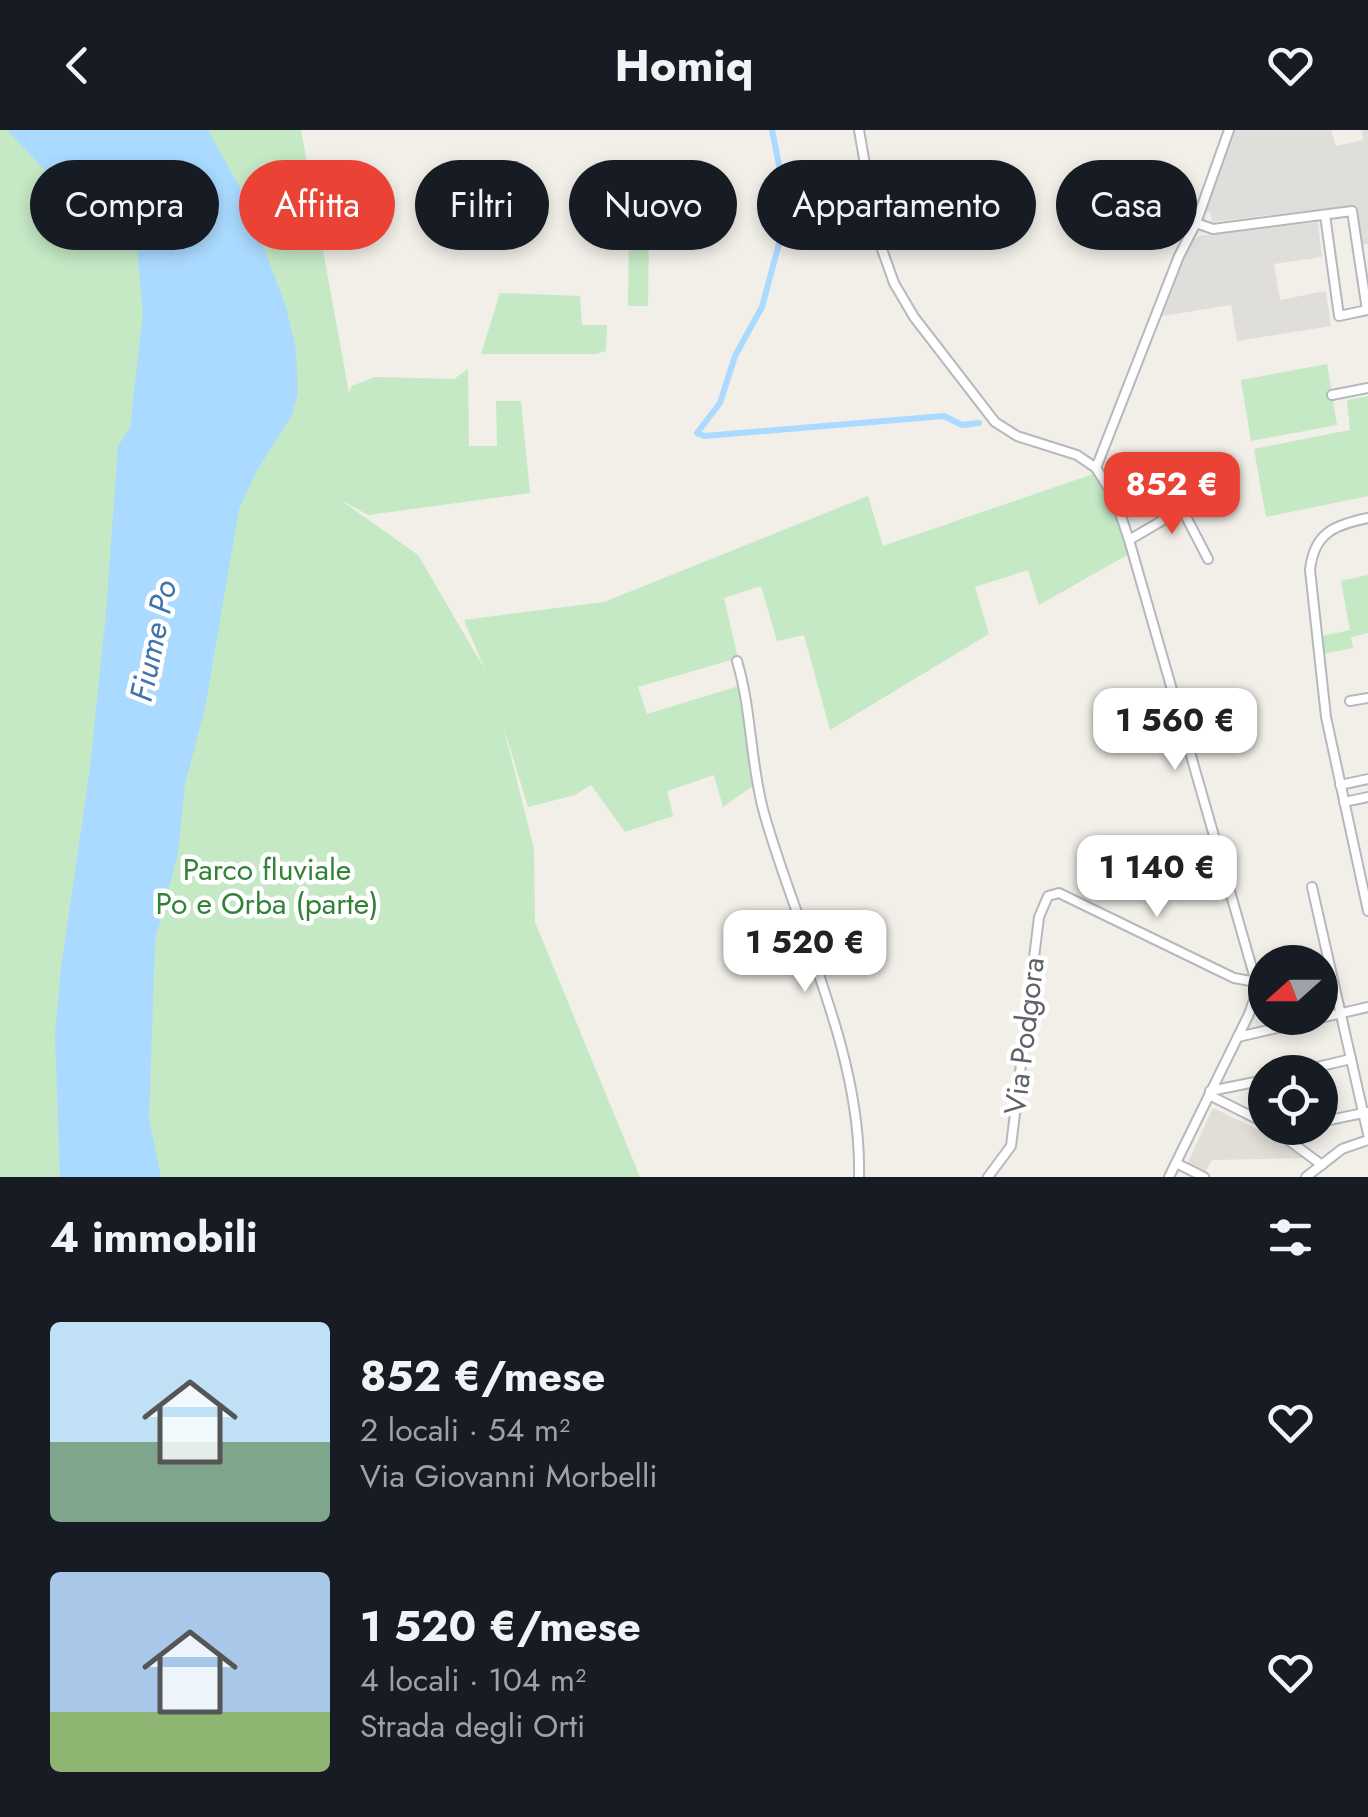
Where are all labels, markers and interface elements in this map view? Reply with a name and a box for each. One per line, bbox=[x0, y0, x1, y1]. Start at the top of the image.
text: Homiq bbox=[614, 33, 754, 98]
icon: back bbox=[50, 38, 105, 93]
icon: heart bbox=[1263, 38, 1318, 93]
chip: Compra bbox=[30, 160, 219, 250]
chip: Affitta bbox=[239, 160, 395, 250]
chip: Filtri bbox=[415, 160, 549, 250]
chip: Nuovo bbox=[569, 160, 737, 250]
chip: Appartamento bbox=[757, 160, 1036, 250]
chip: Casa bbox=[1056, 160, 1197, 250]
pin: 852 € bbox=[1102, 452, 1242, 537]
text: 852 € bbox=[1126, 461, 1218, 507]
water label: Fiume Po bbox=[118, 576, 188, 706]
pin: 1 560 € bbox=[1083, 688, 1267, 773]
text: 1 560 € bbox=[1115, 697, 1235, 743]
pin: 1 140 € bbox=[1065, 835, 1249, 920]
text: 1 140 € bbox=[1099, 844, 1215, 890]
park label: Parco fluviale Po e Orba (parte) bbox=[156, 848, 378, 925]
pin: 1 520 € bbox=[713, 910, 897, 995]
text: 1 520 € bbox=[745, 919, 865, 965]
north arrow bbox=[1248, 945, 1338, 1035]
map controls bbox=[1248, 945, 1338, 1145]
street label: Via Podgora bbox=[993, 955, 1055, 1117]
button: locate bbox=[1248, 1055, 1338, 1145]
text: 4 immobili bbox=[50, 1207, 258, 1268]
icon: filters bbox=[1263, 1210, 1318, 1265]
text: 852 €/mese bbox=[360, 1346, 605, 1407]
icon: home bbox=[130, 1362, 250, 1482]
icon: heart bbox=[1263, 1395, 1318, 1450]
text: 2 locali · 54 m² bbox=[360, 1407, 570, 1453]
text: Via Giovanni Morbelli bbox=[360, 1453, 658, 1499]
text: 1 520 €/mese bbox=[360, 1596, 641, 1657]
icon: home bbox=[130, 1612, 250, 1732]
icon: heart bbox=[1263, 1645, 1318, 1700]
text: 4 locali · 104 m² bbox=[360, 1657, 586, 1703]
text: Strada degli Orti bbox=[360, 1703, 585, 1749]

